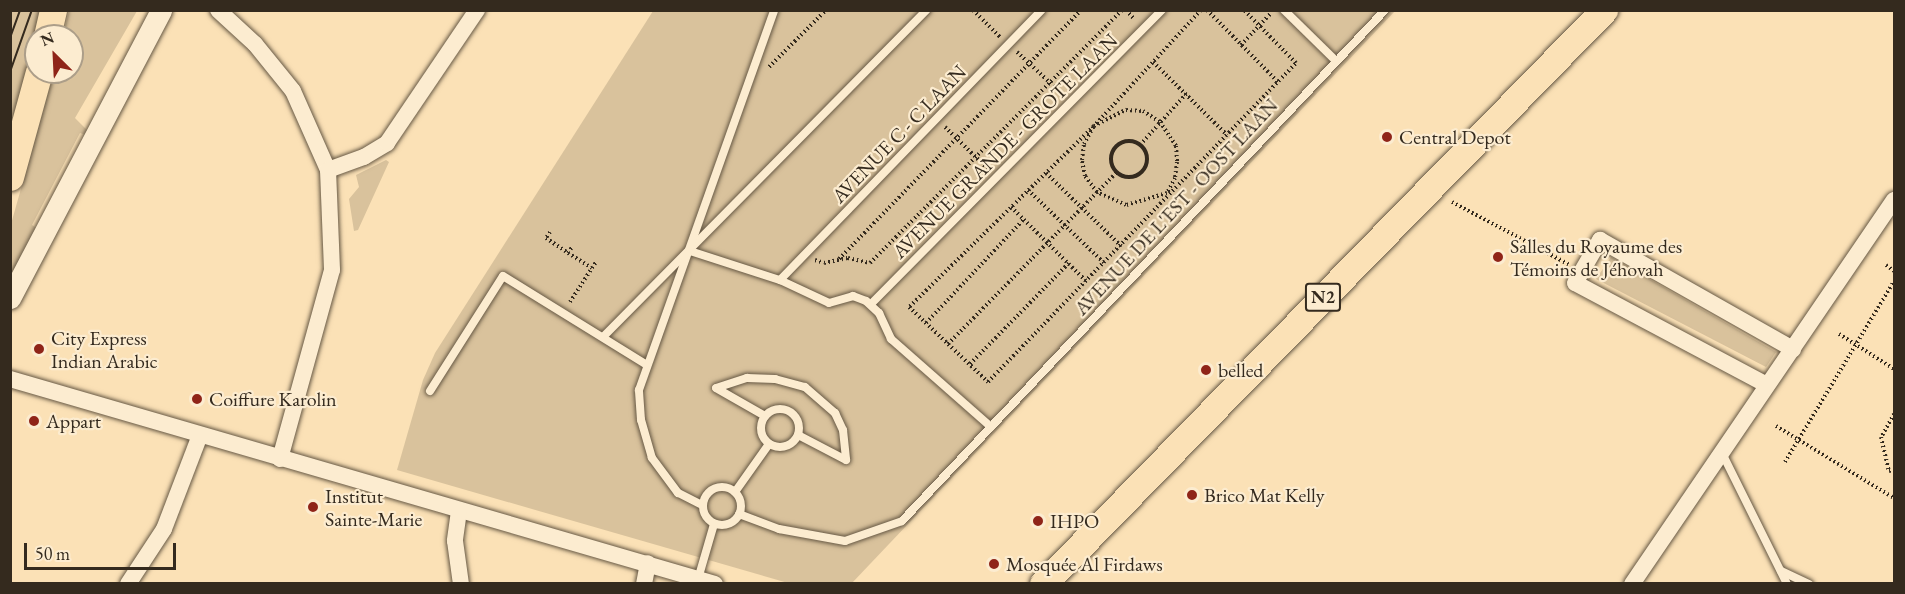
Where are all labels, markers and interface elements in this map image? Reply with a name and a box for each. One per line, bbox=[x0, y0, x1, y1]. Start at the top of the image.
north arrow bbox=[24, 24, 84, 84]
text: N bbox=[37, 27, 57, 51]
street label: AVENUE GRANDE - GROTE LAAN bbox=[887, 28, 1123, 264]
street label: AVENUE C - C LAAN bbox=[827, 60, 971, 208]
street label: AVENUE DE L'EST - OOST LAAN bbox=[1069, 94, 1283, 320]
place label: Central Depot bbox=[1399, 125, 1511, 149]
marker: Central Depot bbox=[1380, 130, 1394, 144]
place label: Salles du Royaume des Témoins de Jéhovah bbox=[1510, 234, 1682, 281]
marker: Salles du Royaume des Témoins de Jéhovah bbox=[1491, 250, 1505, 264]
road number: N2 bbox=[1304, 282, 1342, 312]
place label: City Express Indian Arabic bbox=[51, 326, 158, 373]
marker: City Express Indian Arabic bbox=[32, 342, 46, 356]
place label: belled bbox=[1218, 358, 1263, 382]
marker: belled bbox=[1199, 363, 1213, 377]
place label: Coiffure Karolin bbox=[209, 387, 337, 411]
marker: Coiffure Karolin bbox=[190, 392, 204, 406]
place label: Appart bbox=[46, 409, 101, 433]
marker: Appart bbox=[27, 414, 41, 428]
place label: Brico Mat Kelly bbox=[1204, 483, 1325, 507]
place label: Institut Sainte-Marie bbox=[325, 484, 422, 531]
marker: Brico Mat Kelly bbox=[1185, 488, 1199, 502]
marker: Institut Sainte-Marie bbox=[306, 500, 320, 514]
place label: IHPO bbox=[1050, 509, 1099, 533]
marker: IHPO bbox=[1031, 514, 1045, 528]
scale bar bbox=[27, 531, 178, 569]
text: 50 m bbox=[35, 542, 70, 565]
place label: Mosquée Al Firdaws bbox=[1006, 552, 1163, 576]
marker: Mosquée Al Firdaws bbox=[987, 557, 1001, 571]

